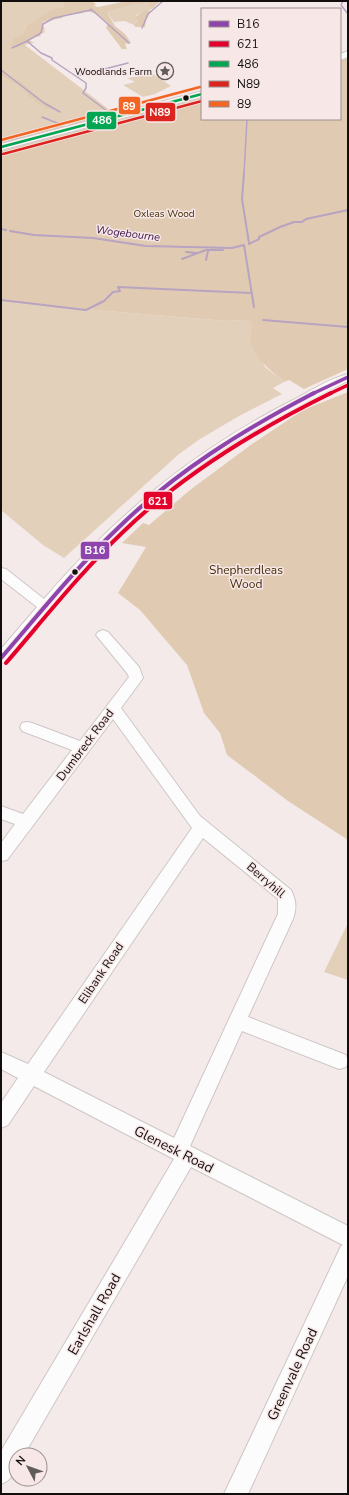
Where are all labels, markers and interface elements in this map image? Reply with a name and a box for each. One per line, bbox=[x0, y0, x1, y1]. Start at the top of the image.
legend bbox=[201, 8, 341, 120]
text: B16 bbox=[237, 16, 260, 32]
text: 621 bbox=[237, 36, 259, 52]
text: 486 bbox=[237, 56, 259, 72]
place icon: Woodlands Farm bbox=[155, 61, 175, 81]
place label: Woodlands Farm bbox=[75, 65, 152, 79]
text: N89 bbox=[237, 76, 260, 92]
unlabelled marker bbox=[181, 93, 191, 103]
line badge: 89 bbox=[118, 96, 141, 115]
text: 89 bbox=[237, 96, 251, 112]
text: 89 bbox=[122, 99, 136, 114]
line badge: N89 bbox=[145, 102, 176, 122]
text: N89 bbox=[149, 105, 171, 120]
line badge: 486 bbox=[86, 111, 117, 130]
text: 486 bbox=[92, 113, 112, 128]
park label: Oxleas Wood bbox=[133, 207, 195, 221]
water label: Wogebourne bbox=[95, 222, 161, 245]
line badge: 621 bbox=[143, 491, 173, 510]
text: 621 bbox=[148, 494, 168, 509]
line badge: B16 bbox=[80, 541, 110, 560]
text: B16 bbox=[85, 543, 106, 558]
park label: Shepherdleas Wood bbox=[209, 562, 283, 592]
unlabelled marker bbox=[70, 567, 80, 577]
street label: Dumbreck Road bbox=[53, 706, 117, 784]
street label: Berryhill bbox=[243, 859, 289, 902]
street label: Elibank Road bbox=[75, 939, 127, 1007]
street label: Glenesk Road bbox=[131, 1121, 217, 1178]
street label: Earlshall Road bbox=[63, 1270, 125, 1358]
street label: Greenvale Road bbox=[263, 1325, 322, 1424]
north arrow bbox=[8, 1447, 48, 1487]
text: N bbox=[12, 1453, 29, 1469]

